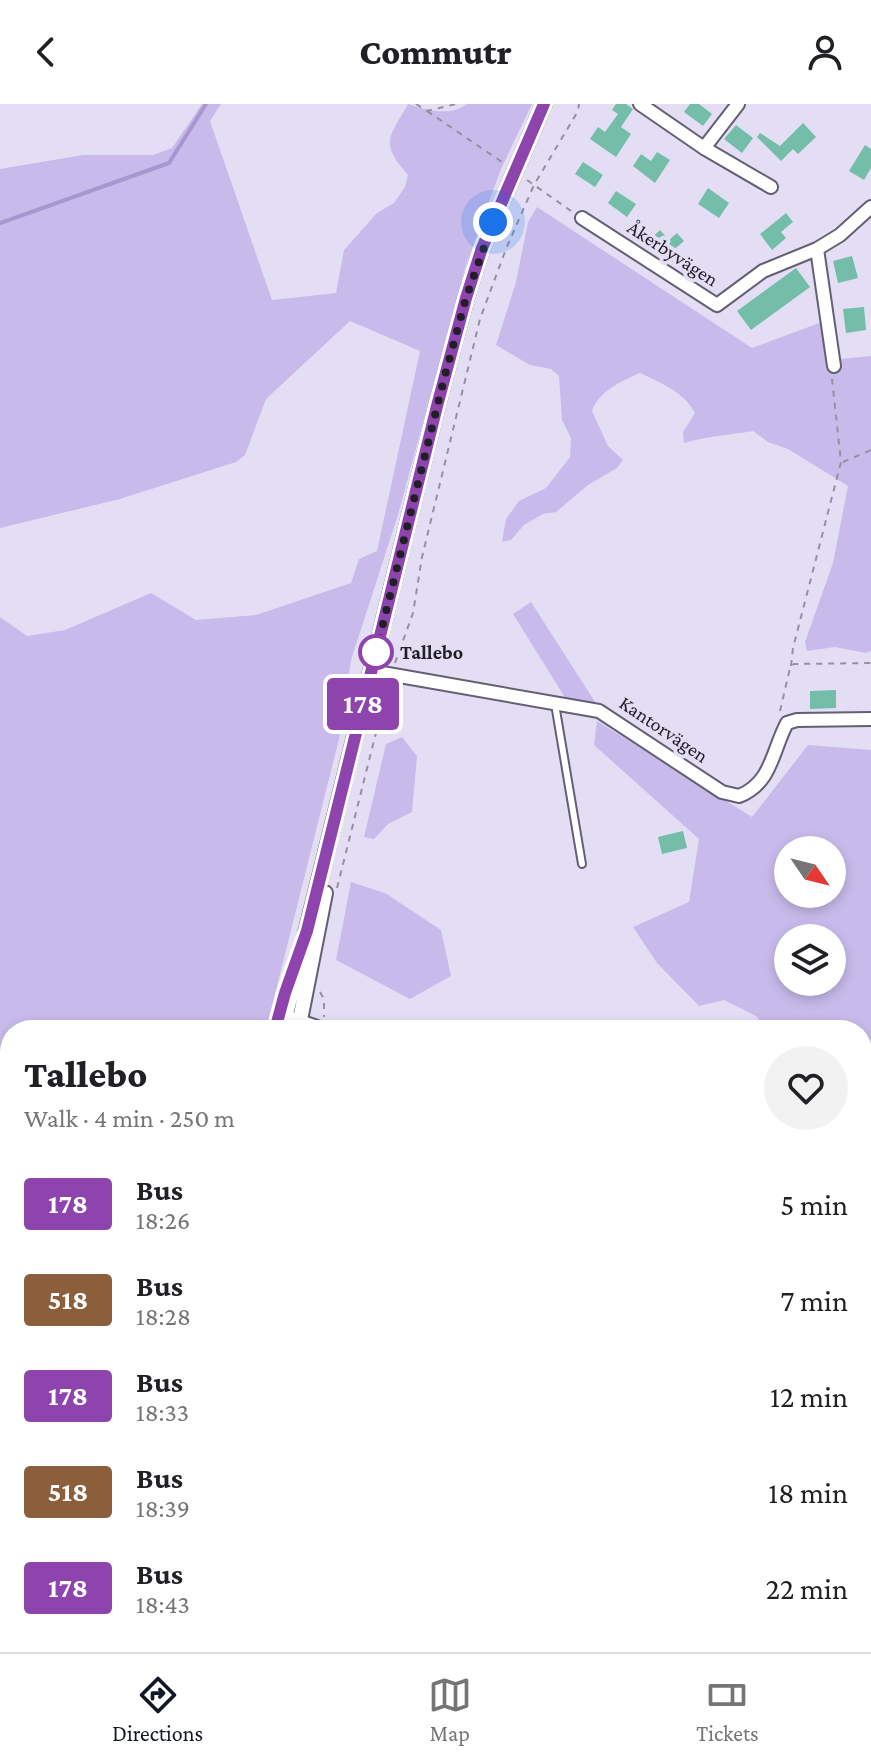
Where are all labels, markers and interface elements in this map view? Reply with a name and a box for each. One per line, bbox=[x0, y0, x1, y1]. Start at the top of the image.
icon: back bbox=[24, 30, 68, 74]
icon: person bbox=[803, 30, 847, 74]
text: Commutr bbox=[359, 32, 512, 72]
your location bbox=[473, 202, 513, 242]
street label: Åkerbyvägen bbox=[623, 216, 723, 291]
marker: Tallebo bbox=[359, 635, 393, 669]
place label: Tallebo bbox=[400, 641, 463, 663]
line badge: 178 bbox=[317, 678, 409, 730]
text: 178 bbox=[343, 688, 383, 719]
street label: Kantorvägen bbox=[615, 691, 713, 768]
north arrow bbox=[774, 836, 846, 908]
map controls bbox=[774, 836, 846, 996]
button: layers bbox=[774, 924, 846, 996]
button: heart bbox=[764, 1046, 848, 1130]
text: Tallebo bbox=[24, 1053, 147, 1095]
text: Walk · 4 min · 250 m bbox=[24, 1104, 235, 1133]
text: Bus bbox=[136, 1173, 183, 1206]
text: 178 bbox=[48, 1188, 88, 1219]
text: 5 min bbox=[780, 1188, 848, 1221]
text: 18:26 bbox=[136, 1206, 190, 1235]
text: Bus bbox=[136, 1269, 183, 1302]
text: 518 bbox=[48, 1284, 88, 1315]
text: 7 min bbox=[780, 1284, 848, 1317]
text: 18:28 bbox=[136, 1302, 191, 1331]
text: Bus bbox=[136, 1365, 183, 1398]
text: 178 bbox=[48, 1380, 88, 1411]
text: 12 min bbox=[770, 1380, 848, 1413]
text: 18:33 bbox=[136, 1398, 189, 1427]
text: Bus bbox=[136, 1461, 183, 1494]
text: 518 bbox=[48, 1476, 88, 1507]
text: 18 min bbox=[768, 1476, 848, 1509]
text: 18:39 bbox=[136, 1494, 190, 1523]
text: Bus bbox=[136, 1557, 183, 1590]
text: 178 bbox=[48, 1572, 88, 1603]
text: 22 min bbox=[766, 1572, 848, 1605]
text: 18:43 bbox=[136, 1590, 190, 1619]
tab: Directions bbox=[112, 1673, 203, 1746]
tab: Map bbox=[428, 1673, 472, 1746]
tab: Tickets bbox=[696, 1673, 759, 1746]

